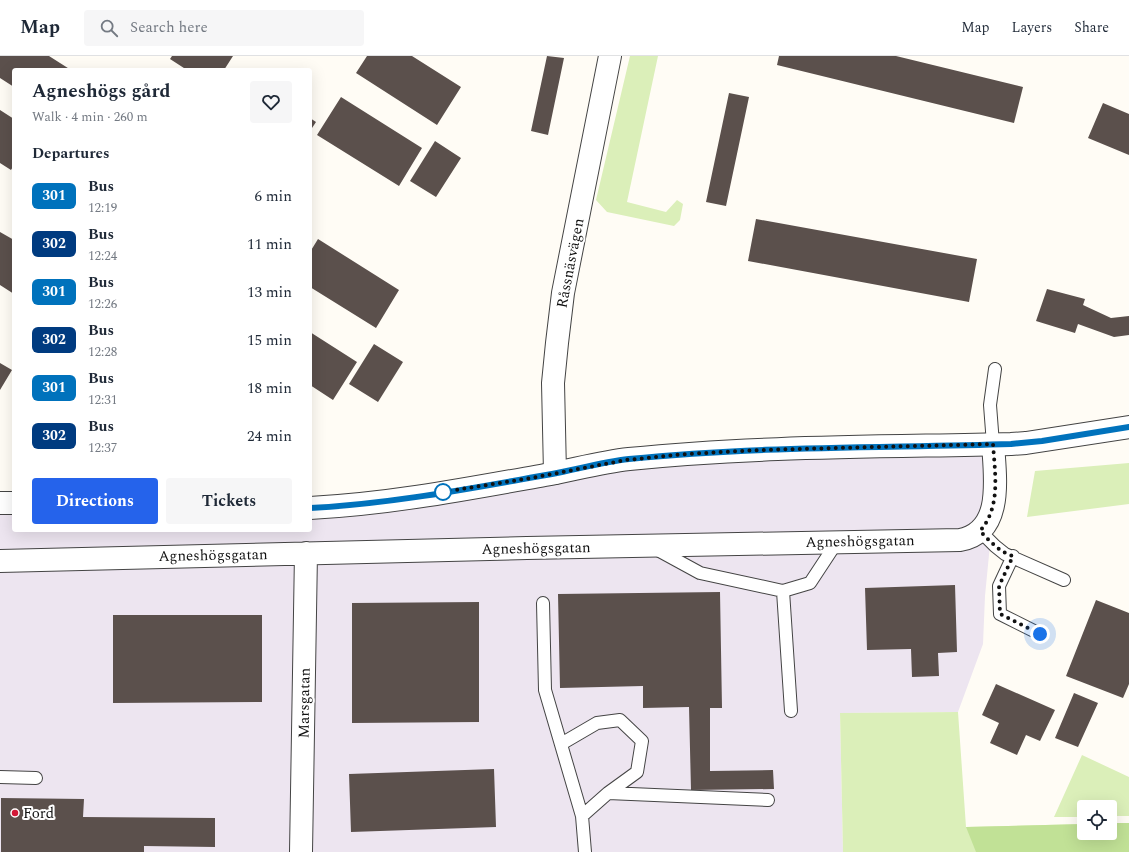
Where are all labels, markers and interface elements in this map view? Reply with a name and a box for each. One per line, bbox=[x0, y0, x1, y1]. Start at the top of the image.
search box bbox=[84, 10, 364, 46]
text: Map bbox=[20, 13, 60, 42]
text: Search here bbox=[130, 16, 208, 39]
icon: search bbox=[98, 17, 120, 39]
text: Map bbox=[961, 17, 990, 38]
text: Layers bbox=[1012, 17, 1052, 38]
text: Share bbox=[1074, 17, 1109, 38]
text: Agneshögs gård bbox=[32, 77, 171, 106]
button: heart bbox=[250, 81, 292, 123]
text: Walk · 4 min · 260 m bbox=[32, 107, 148, 127]
text: Departures bbox=[32, 142, 110, 165]
text: Bus bbox=[88, 175, 114, 198]
text: 301 bbox=[42, 185, 66, 206]
text: 6 min bbox=[254, 185, 292, 208]
text: 12:19 bbox=[88, 198, 117, 218]
street label: Råssnäsvägen bbox=[551, 216, 591, 310]
text: Bus bbox=[88, 223, 114, 246]
text: 302 bbox=[42, 233, 66, 254]
text: 11 min bbox=[247, 233, 292, 256]
text: 12:24 bbox=[88, 246, 117, 266]
text: Bus bbox=[88, 271, 114, 294]
text: 301 bbox=[42, 281, 66, 302]
text: 13 min bbox=[247, 281, 292, 304]
text: 12:26 bbox=[88, 294, 117, 314]
text: Bus bbox=[88, 319, 114, 342]
text: 302 bbox=[42, 329, 66, 350]
text: 15 min bbox=[247, 329, 292, 352]
text: 12:28 bbox=[88, 342, 117, 362]
text: Bus bbox=[88, 367, 114, 390]
text: 301 bbox=[42, 377, 66, 398]
text: 18 min bbox=[247, 377, 292, 400]
text: 12:31 bbox=[88, 390, 117, 410]
text: Bus bbox=[88, 415, 114, 438]
text: 302 bbox=[42, 425, 66, 446]
text: 24 min bbox=[247, 425, 292, 448]
text: 12:37 bbox=[88, 438, 117, 458]
button: Directions bbox=[32, 478, 158, 524]
button: Tickets bbox=[166, 478, 292, 524]
unlabelled marker bbox=[434, 483, 452, 501]
street label: Agneshögsgatan bbox=[805, 529, 915, 554]
street label: Agneshögsgatan bbox=[481, 536, 591, 561]
street label: Agneshögsgatan bbox=[158, 543, 268, 568]
your location bbox=[1030, 624, 1050, 644]
street label: Marsgatan bbox=[292, 667, 317, 739]
map controls bbox=[1077, 800, 1117, 840]
button: locate bbox=[1077, 800, 1117, 840]
place label: Ford bbox=[23, 802, 54, 825]
marker: Ford bbox=[10, 808, 20, 818]

